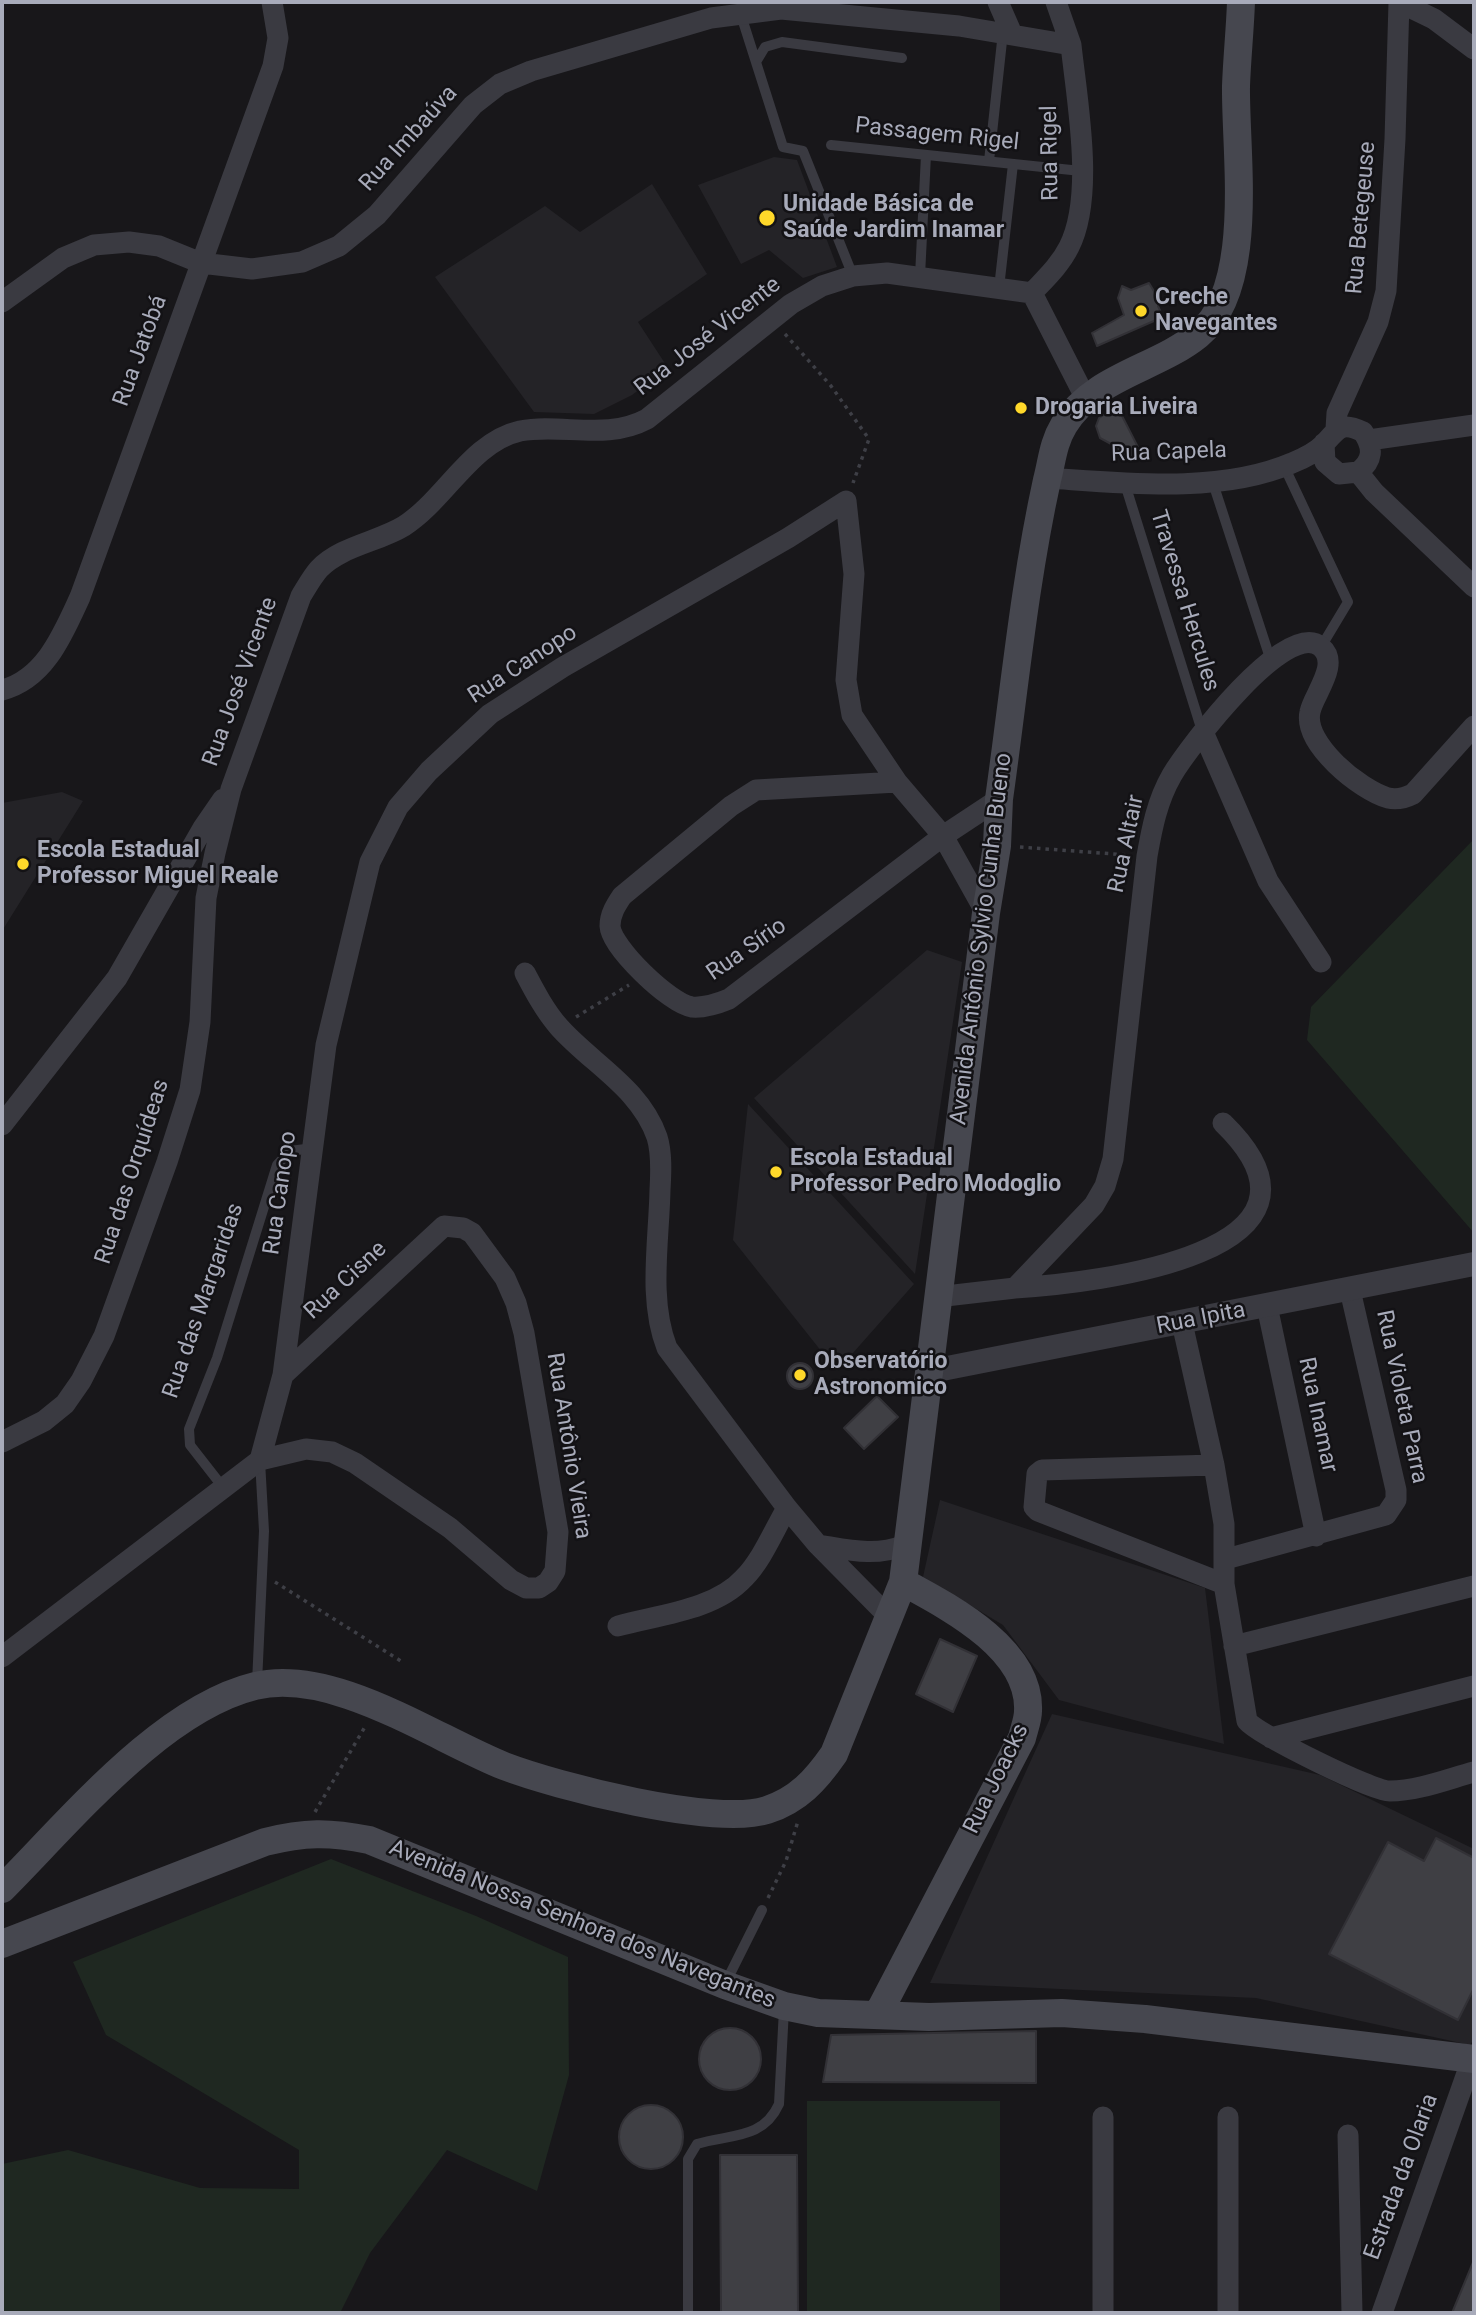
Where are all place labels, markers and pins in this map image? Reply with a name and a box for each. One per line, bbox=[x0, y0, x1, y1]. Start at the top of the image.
place label: Unidade Básica de Saúde Jardim Inamar bbox=[783, 191, 1004, 245]
marker: Unidade Básica de Saúde Jardim Inamar bbox=[757, 208, 777, 228]
place label: Creche Navegantes bbox=[1155, 284, 1278, 338]
marker: Creche Navegantes bbox=[1133, 303, 1149, 319]
place label: Drogaria Liveira bbox=[1035, 394, 1198, 422]
marker: Drogaria Liveira bbox=[1013, 400, 1029, 416]
place label: Escola Estadual Professor Miguel Reale bbox=[37, 837, 278, 891]
marker: Escola Estadual Professor Miguel Reale bbox=[15, 856, 31, 872]
place label: Escola Estadual Professor Pedro Modoglio bbox=[790, 1145, 1061, 1199]
marker: Escola Estadual Professor Pedro Modoglio bbox=[768, 1164, 784, 1180]
place label: Observatório Astronomico bbox=[814, 1348, 947, 1402]
marker: Observatório Astronomico bbox=[792, 1367, 808, 1383]

